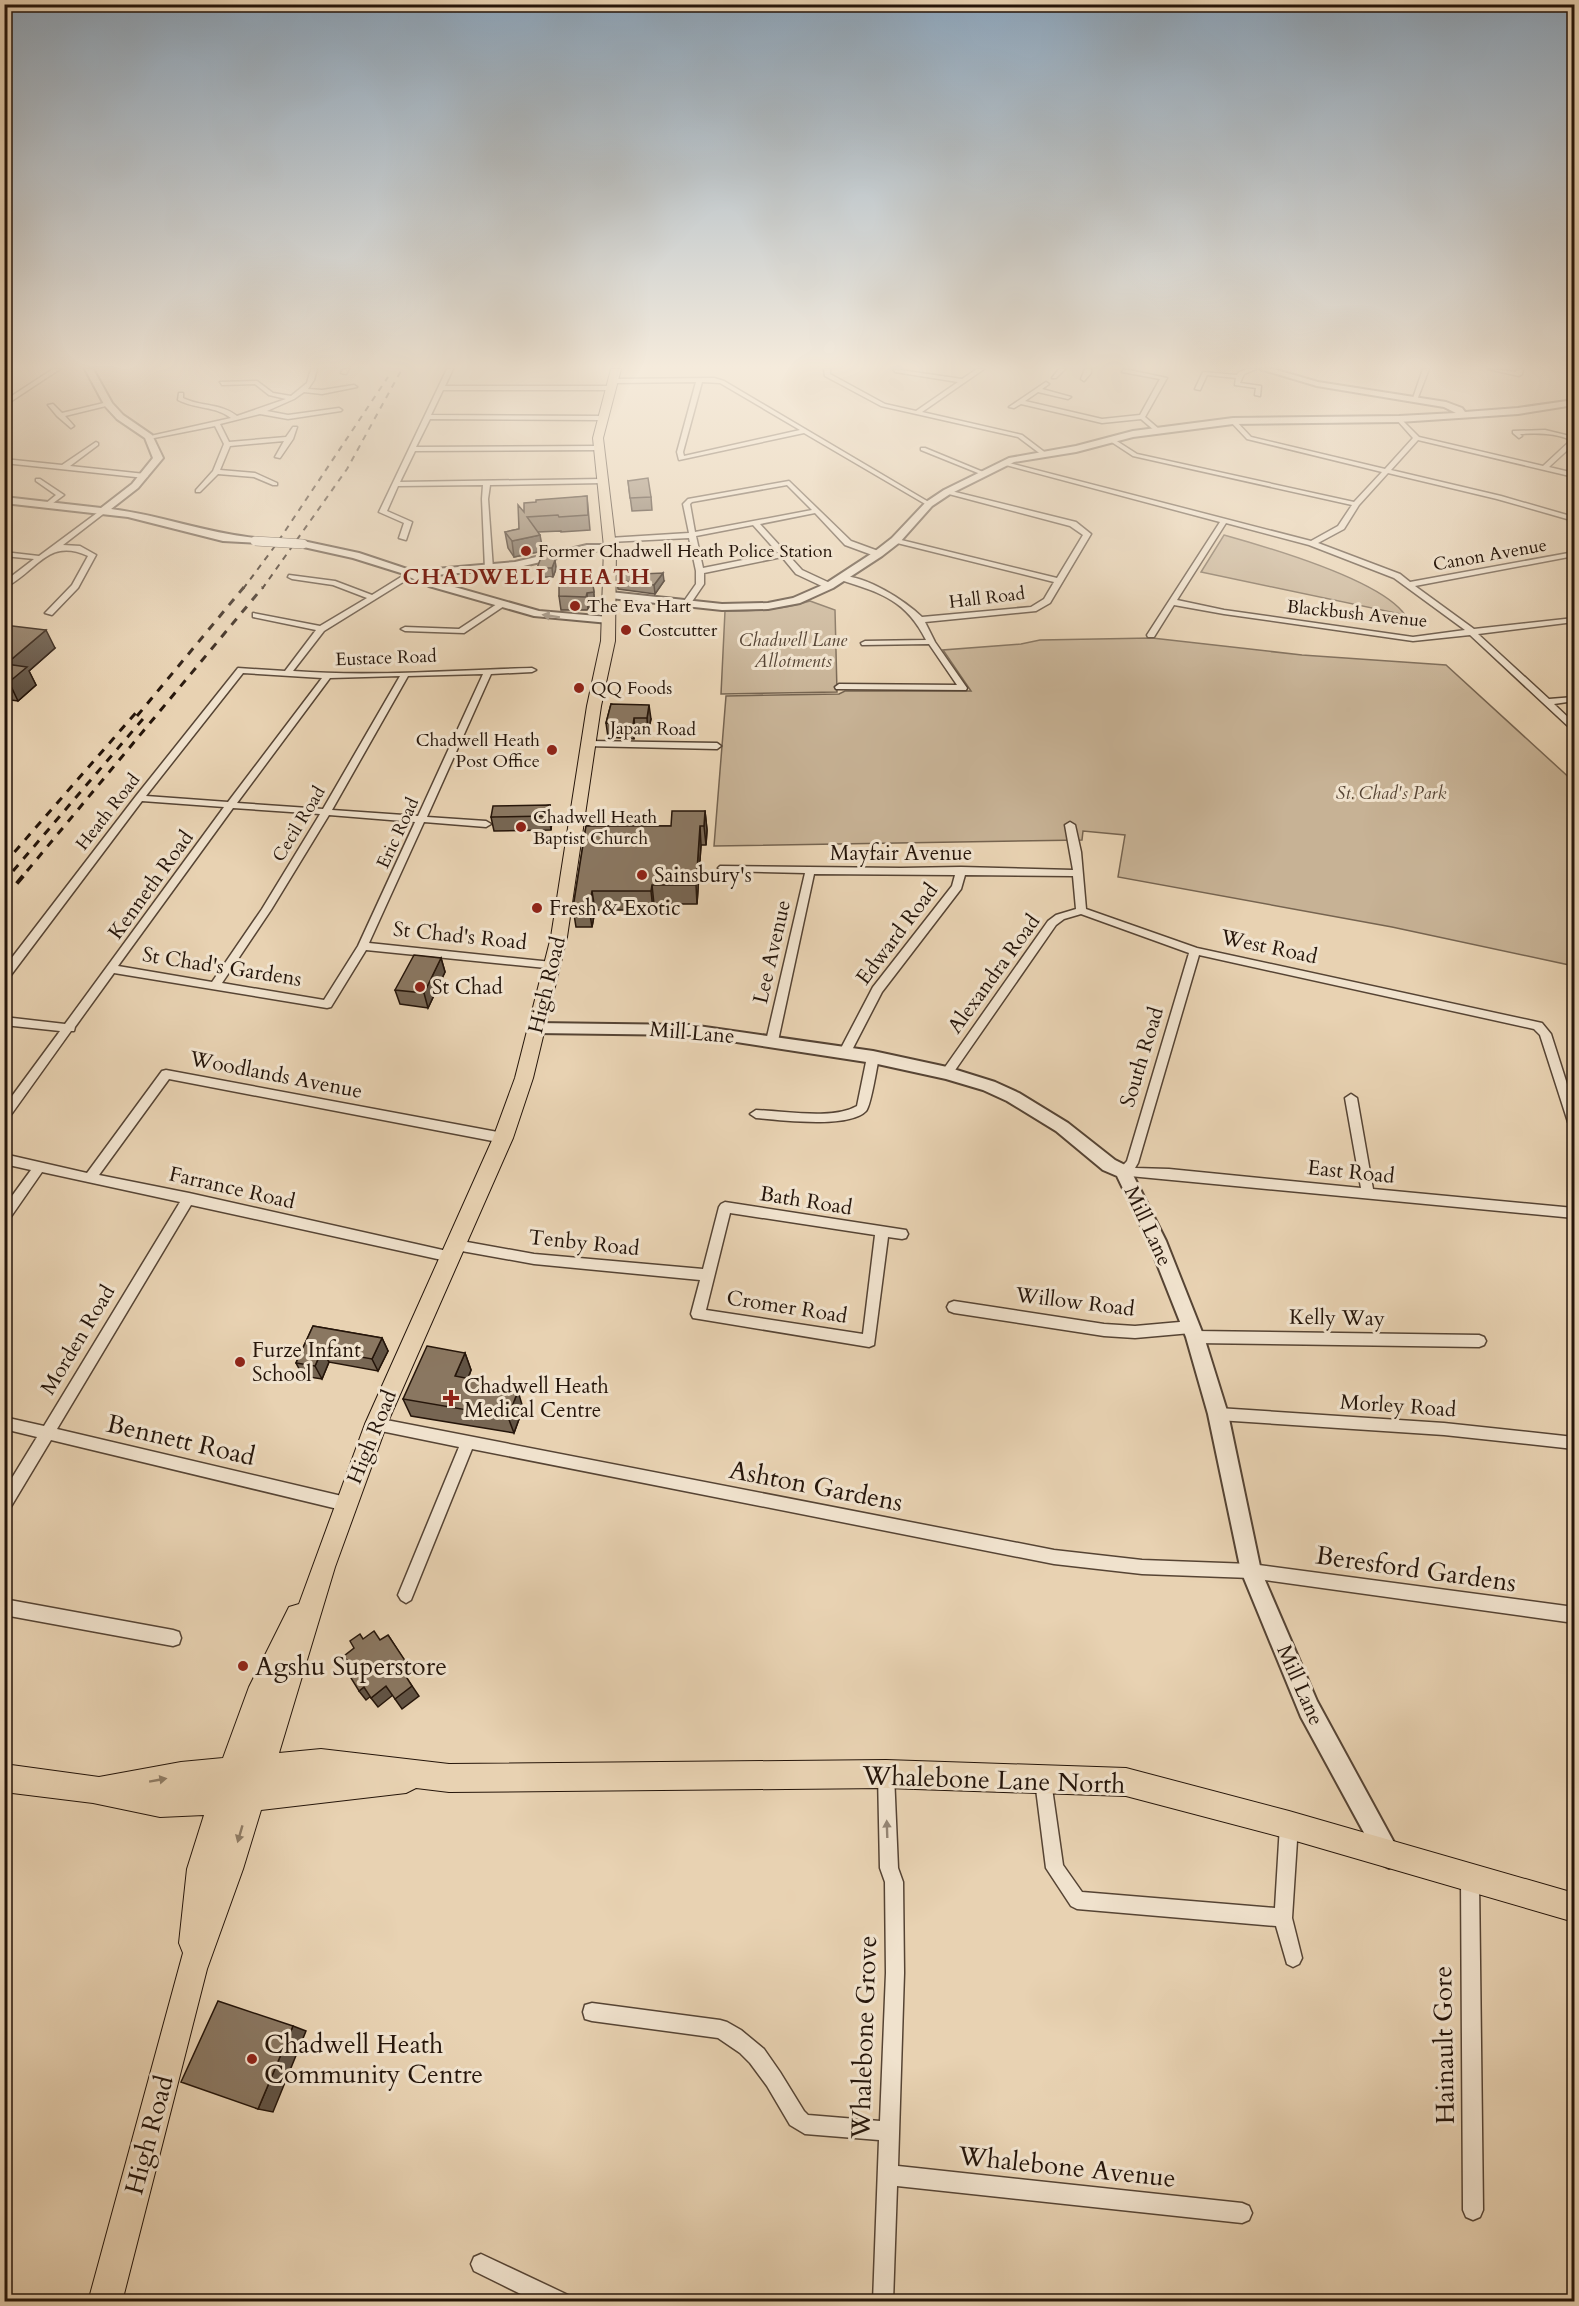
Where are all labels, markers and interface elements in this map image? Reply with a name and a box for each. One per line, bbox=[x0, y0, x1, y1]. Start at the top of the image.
street label: Canon Avenue bbox=[1431, 533, 1549, 577]
place label: Former Chadwell Heath Police Station bbox=[538, 539, 834, 564]
marker: Former Chadwell Heath Police Station bbox=[519, 544, 533, 558]
district label: CHADWELL HEATH bbox=[403, 562, 651, 592]
street label: Hall Road bbox=[948, 581, 1027, 615]
place label: The Eva Hart bbox=[587, 594, 691, 619]
street label: Blackbush Avenue bbox=[1286, 594, 1428, 634]
marker: The Eva Hart bbox=[568, 599, 582, 613]
one-way arrow bbox=[541, 611, 560, 620]
place label: Costcutter bbox=[638, 618, 718, 643]
marker: Costcutter bbox=[619, 623, 633, 637]
park label: Chadwell Lane Allotments bbox=[739, 628, 848, 674]
street label: Eustace Road bbox=[335, 644, 437, 672]
place label: QQ Foods bbox=[591, 676, 672, 701]
marker: QQ Foods bbox=[572, 681, 586, 695]
street label: Japan Road bbox=[607, 716, 697, 742]
place label: Chadwell Heath Post Office bbox=[416, 728, 540, 774]
marker: Chadwell Heath Post Office bbox=[545, 743, 559, 757]
street label: Heath Road bbox=[70, 768, 146, 856]
street label: Cecil Road bbox=[267, 781, 332, 867]
park label: St. Chad's Park bbox=[1336, 781, 1446, 806]
street label: Eric Road bbox=[371, 793, 425, 872]
place label: Chadwell Heath Baptist Church bbox=[533, 805, 657, 851]
marker: Chadwell Heath Baptist Church bbox=[514, 820, 528, 834]
street label: Kenneth Road bbox=[101, 824, 201, 946]
street label: Mayfair Avenue bbox=[830, 839, 972, 868]
place label: Sainsbury's bbox=[654, 861, 752, 890]
marker: Sainsbury's bbox=[635, 868, 649, 882]
street label: Edward Road bbox=[849, 877, 945, 991]
place label: Fresh & Exotic bbox=[549, 894, 680, 923]
street label: Lee Avenue bbox=[746, 897, 798, 1007]
marker: Fresh & Exotic bbox=[530, 901, 544, 915]
street label: Alexandra Road bbox=[941, 908, 1047, 1040]
street label: St Chad's Road bbox=[392, 915, 528, 957]
street label: West Road bbox=[1217, 922, 1320, 971]
street label: High Road bbox=[521, 934, 573, 1036]
street label: St Chad's Gardens bbox=[140, 940, 304, 994]
place label: St Chad bbox=[432, 973, 503, 1002]
marker: St Chad bbox=[413, 980, 427, 994]
street label: South Road bbox=[1113, 1003, 1171, 1111]
street label: Mill Lane bbox=[648, 1015, 736, 1051]
street label: Woodlands Avenue bbox=[186, 1044, 365, 1106]
street label: East Road bbox=[1306, 1153, 1396, 1191]
street label: Farrance Road bbox=[166, 1159, 298, 1217]
street label: Bath Road bbox=[758, 1179, 854, 1223]
street label: Mill Lane bbox=[1117, 1181, 1179, 1271]
street label: Tenby Road bbox=[527, 1223, 641, 1263]
street label: Morden Road bbox=[34, 1280, 122, 1400]
street label: Willow Road bbox=[1013, 1280, 1136, 1324]
street label: Cromer Road bbox=[725, 1283, 849, 1331]
street label: Kelly Way bbox=[1289, 1303, 1385, 1333]
place label: Furze Infant School bbox=[252, 1336, 361, 1389]
marker: Furze Infant School bbox=[233, 1355, 247, 1369]
place label: Chadwell Heath Medical Centre bbox=[464, 1372, 609, 1425]
street label: High Road bbox=[340, 1386, 404, 1488]
street label: Morley Road bbox=[1339, 1387, 1457, 1425]
marker: Chadwell Heath Medical Centre bbox=[442, 1389, 460, 1407]
street label: Bennett Road bbox=[103, 1406, 259, 1474]
street label: Ashton Gardens bbox=[726, 1452, 906, 1520]
street label: Beresford Gardens bbox=[1313, 1538, 1519, 1600]
street label: Mill Lane bbox=[1269, 1640, 1331, 1730]
place label: Agshu Superstore bbox=[255, 1649, 447, 1684]
marker: Agshu Superstore bbox=[236, 1659, 250, 1673]
street label: Whalebone Lane North bbox=[861, 1758, 1126, 1802]
one-way arrow bbox=[148, 1775, 167, 1784]
one-way arrow bbox=[883, 1819, 892, 1838]
one-way arrow bbox=[235, 1825, 244, 1843]
street label: Whalebone Grove bbox=[843, 1935, 885, 2140]
street label: Hainault Gore bbox=[1425, 1966, 1463, 2124]
place label: Chadwell Heath Community Centre bbox=[264, 2027, 483, 2092]
marker: Chadwell Heath Community Centre bbox=[245, 2052, 259, 2066]
street label: High Road bbox=[116, 2071, 182, 2198]
street label: Whalebone Avenue bbox=[956, 2138, 1177, 2196]

